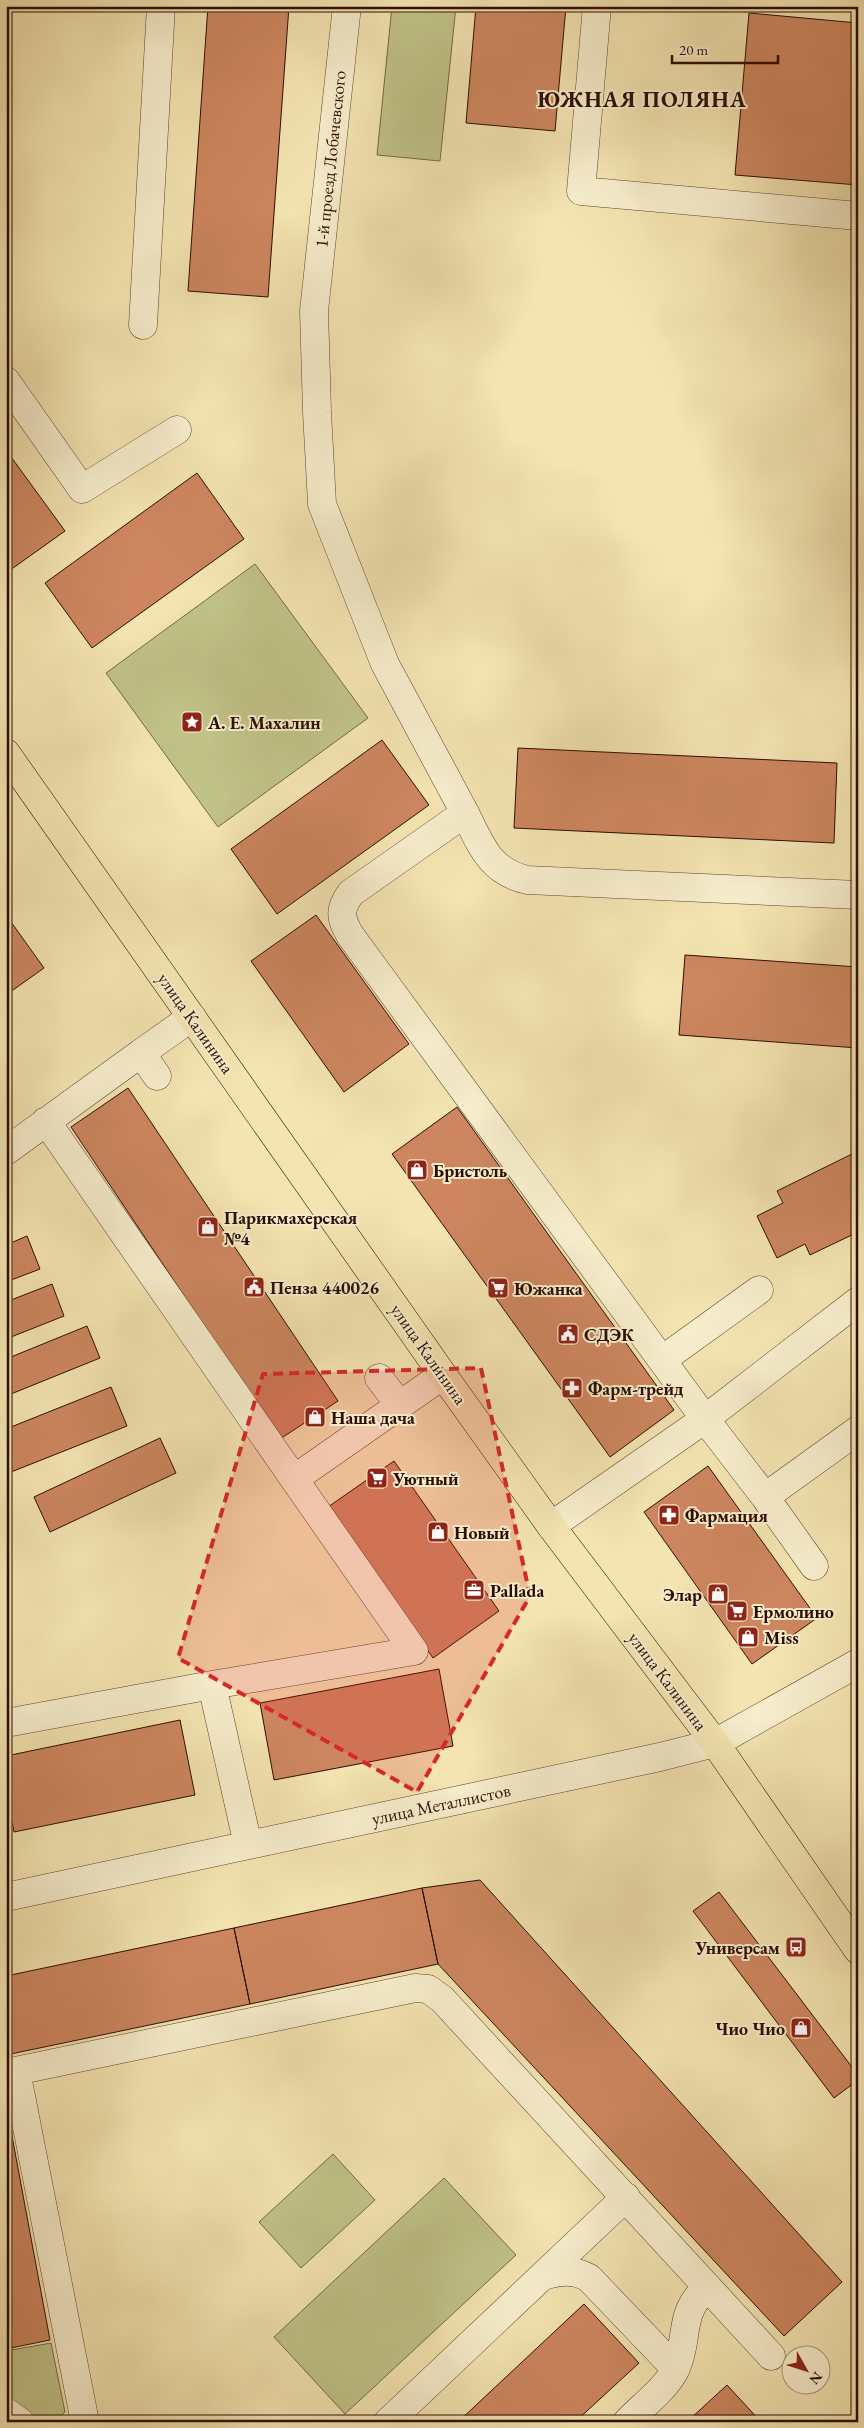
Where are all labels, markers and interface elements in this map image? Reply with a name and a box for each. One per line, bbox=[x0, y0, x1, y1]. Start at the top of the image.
scale bar bbox=[672, 32, 778, 64]
text: 20 m bbox=[679, 40, 708, 59]
street label: 1-й проезд Лобачевского bbox=[309, 69, 351, 249]
district label: ЮЖНАЯ ПОЛЯНА bbox=[537, 85, 747, 114]
place icon: А. Е. Махалин bbox=[180, 710, 204, 734]
place label: А. Е. Махалин bbox=[207, 711, 321, 734]
street label: улица Калинина bbox=[153, 968, 240, 1079]
shop icon: Бристоль bbox=[405, 1158, 429, 1182]
place label: Бристоль bbox=[433, 1159, 507, 1182]
place label: Парикмахерская №4 bbox=[224, 1206, 358, 1250]
shop icon: Парикмахерская №4 bbox=[196, 1215, 220, 1239]
public building icon: Пенза 440026 bbox=[242, 1275, 266, 1299]
place label: Пенза 440026 bbox=[270, 1276, 379, 1299]
supermarket icon: Южанка bbox=[486, 1276, 510, 1300]
place label: Южанка bbox=[514, 1277, 583, 1300]
street label: улица Калинина bbox=[386, 1299, 473, 1410]
public building icon: СДЭК bbox=[556, 1322, 580, 1346]
place label: СДЭК bbox=[584, 1323, 634, 1346]
pharmacy icon: Фарм-трейд bbox=[560, 1376, 584, 1400]
place label: Фарм-трейд bbox=[588, 1377, 684, 1400]
shop icon: Наша дача bbox=[303, 1405, 327, 1429]
place label: Наша дача bbox=[331, 1406, 415, 1429]
supermarket icon: Уютный bbox=[365, 1466, 389, 1490]
place label: Уютный bbox=[392, 1467, 459, 1490]
pharmacy icon: Фармация bbox=[657, 1503, 681, 1527]
place label: Фармация bbox=[685, 1504, 768, 1527]
shop icon: Новый bbox=[426, 1520, 450, 1544]
place label: Новый bbox=[454, 1521, 510, 1544]
office icon: Pallada bbox=[462, 1578, 486, 1602]
place label: Pallada bbox=[490, 1579, 544, 1602]
shop icon: Элар bbox=[706, 1582, 730, 1606]
place label: Элар bbox=[663, 1583, 702, 1606]
supermarket icon: Ермолино bbox=[725, 1599, 749, 1623]
place label: Ермолино bbox=[753, 1600, 834, 1623]
shop icon: Miss bbox=[736, 1625, 760, 1649]
place label: Miss bbox=[764, 1626, 799, 1649]
street label: улица Калинина bbox=[623, 1627, 713, 1736]
street label: улица Металлистов bbox=[370, 1778, 513, 1830]
bus stop icon: Универсам bbox=[784, 1935, 808, 1959]
place label: Универсам bbox=[694, 1936, 780, 1959]
shop icon: Чио Чио bbox=[789, 2016, 813, 2040]
place label: Чио Чио bbox=[715, 2017, 785, 2040]
north arrow bbox=[782, 2346, 832, 2396]
text: N bbox=[805, 2368, 827, 2389]

